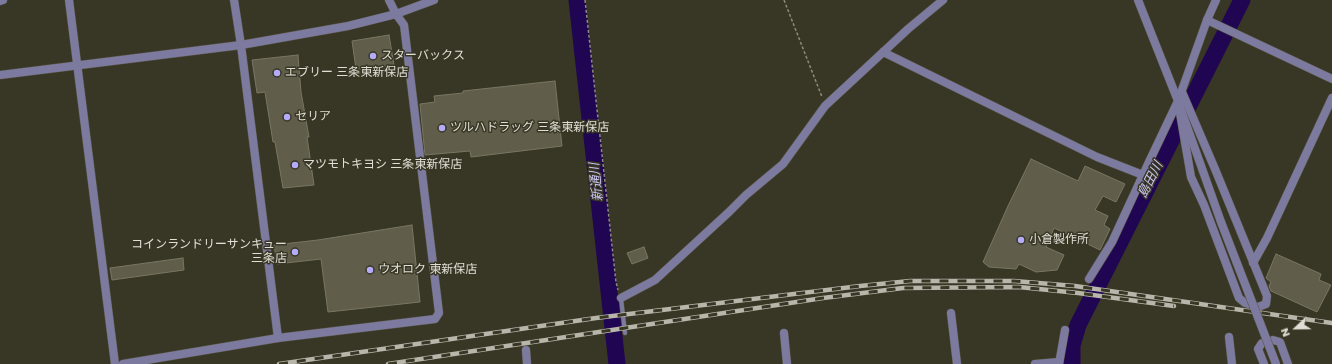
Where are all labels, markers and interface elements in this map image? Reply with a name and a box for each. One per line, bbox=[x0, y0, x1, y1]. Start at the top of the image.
place label: スターバックス bbox=[381, 49, 465, 63]
marker: スターバックス bbox=[368, 51, 378, 61]
place label: エブリー 三条東新保店 bbox=[285, 66, 408, 80]
marker: エブリー 三条東新保店 bbox=[272, 68, 282, 78]
place label: セリア bbox=[295, 110, 331, 124]
marker: セリア bbox=[282, 112, 292, 122]
place label: ツルハドラッグ 三条東新保店 bbox=[450, 121, 609, 135]
marker: ツルハドラッグ 三条東新保店 bbox=[437, 123, 447, 133]
place label: マツモトキヨシ 三条東新保店 bbox=[303, 158, 462, 172]
water label: 島田川 bbox=[1135, 159, 1167, 201]
marker: マツモトキヨシ 三条東新保店 bbox=[290, 160, 300, 170]
water label: 新通川 bbox=[587, 162, 607, 202]
place label: 小倉製作所 bbox=[1029, 233, 1089, 247]
marker: 小倉製作所 bbox=[1016, 235, 1026, 245]
place label: コインランドリーサンキュー 三条店 bbox=[131, 238, 287, 266]
marker: コインランドリーサンキュー 三条店 bbox=[290, 247, 300, 257]
place label: ウオロク 東新保店 bbox=[378, 263, 477, 277]
marker: ウオロク 東新保店 bbox=[365, 265, 375, 275]
north arrow bbox=[1276, 308, 1316, 348]
text: N bbox=[1276, 326, 1294, 339]

